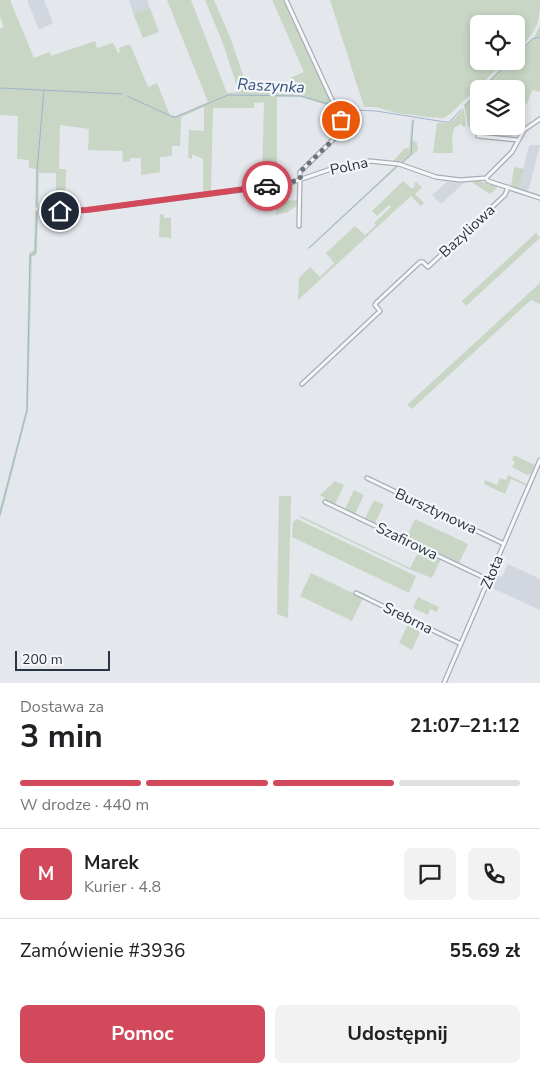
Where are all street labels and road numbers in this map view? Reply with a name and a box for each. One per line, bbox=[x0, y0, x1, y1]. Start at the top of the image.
street label: Polna bbox=[328, 152, 370, 180]
street label: Bazyliowa bbox=[435, 200, 499, 262]
street label: Bursztynowa bbox=[392, 483, 480, 539]
street label: Szafirowa bbox=[373, 517, 441, 565]
street label: Złota bbox=[476, 552, 508, 592]
street label: Srebrna bbox=[380, 597, 436, 639]

